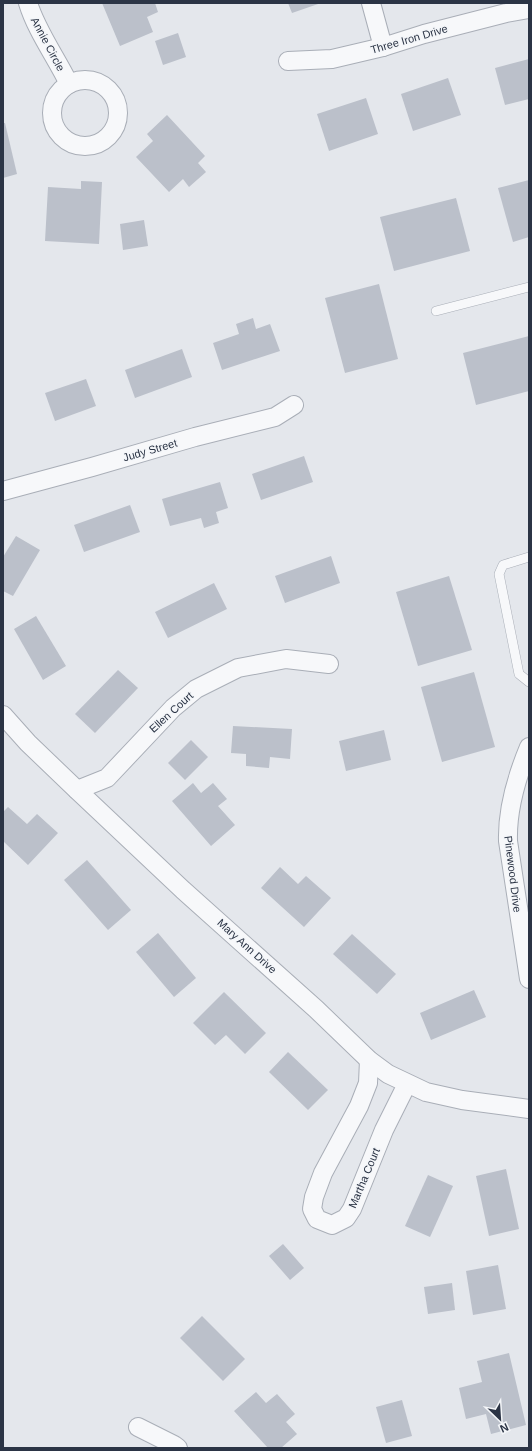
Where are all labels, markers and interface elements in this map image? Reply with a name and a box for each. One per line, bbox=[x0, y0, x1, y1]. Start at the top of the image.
street label: Annie Circle bbox=[29, 15, 67, 73]
street label: Three Iron Drive bbox=[369, 22, 449, 56]
street label: Judy Street bbox=[122, 437, 178, 463]
street label: Ellen Court bbox=[147, 689, 195, 735]
street label: Pinewood Drive bbox=[502, 835, 524, 913]
street label: Mary Ann Drive bbox=[215, 916, 279, 976]
street label: Martha Court bbox=[346, 1146, 382, 1210]
north arrow bbox=[480, 1399, 520, 1439]
text: N bbox=[498, 1421, 510, 1435]

